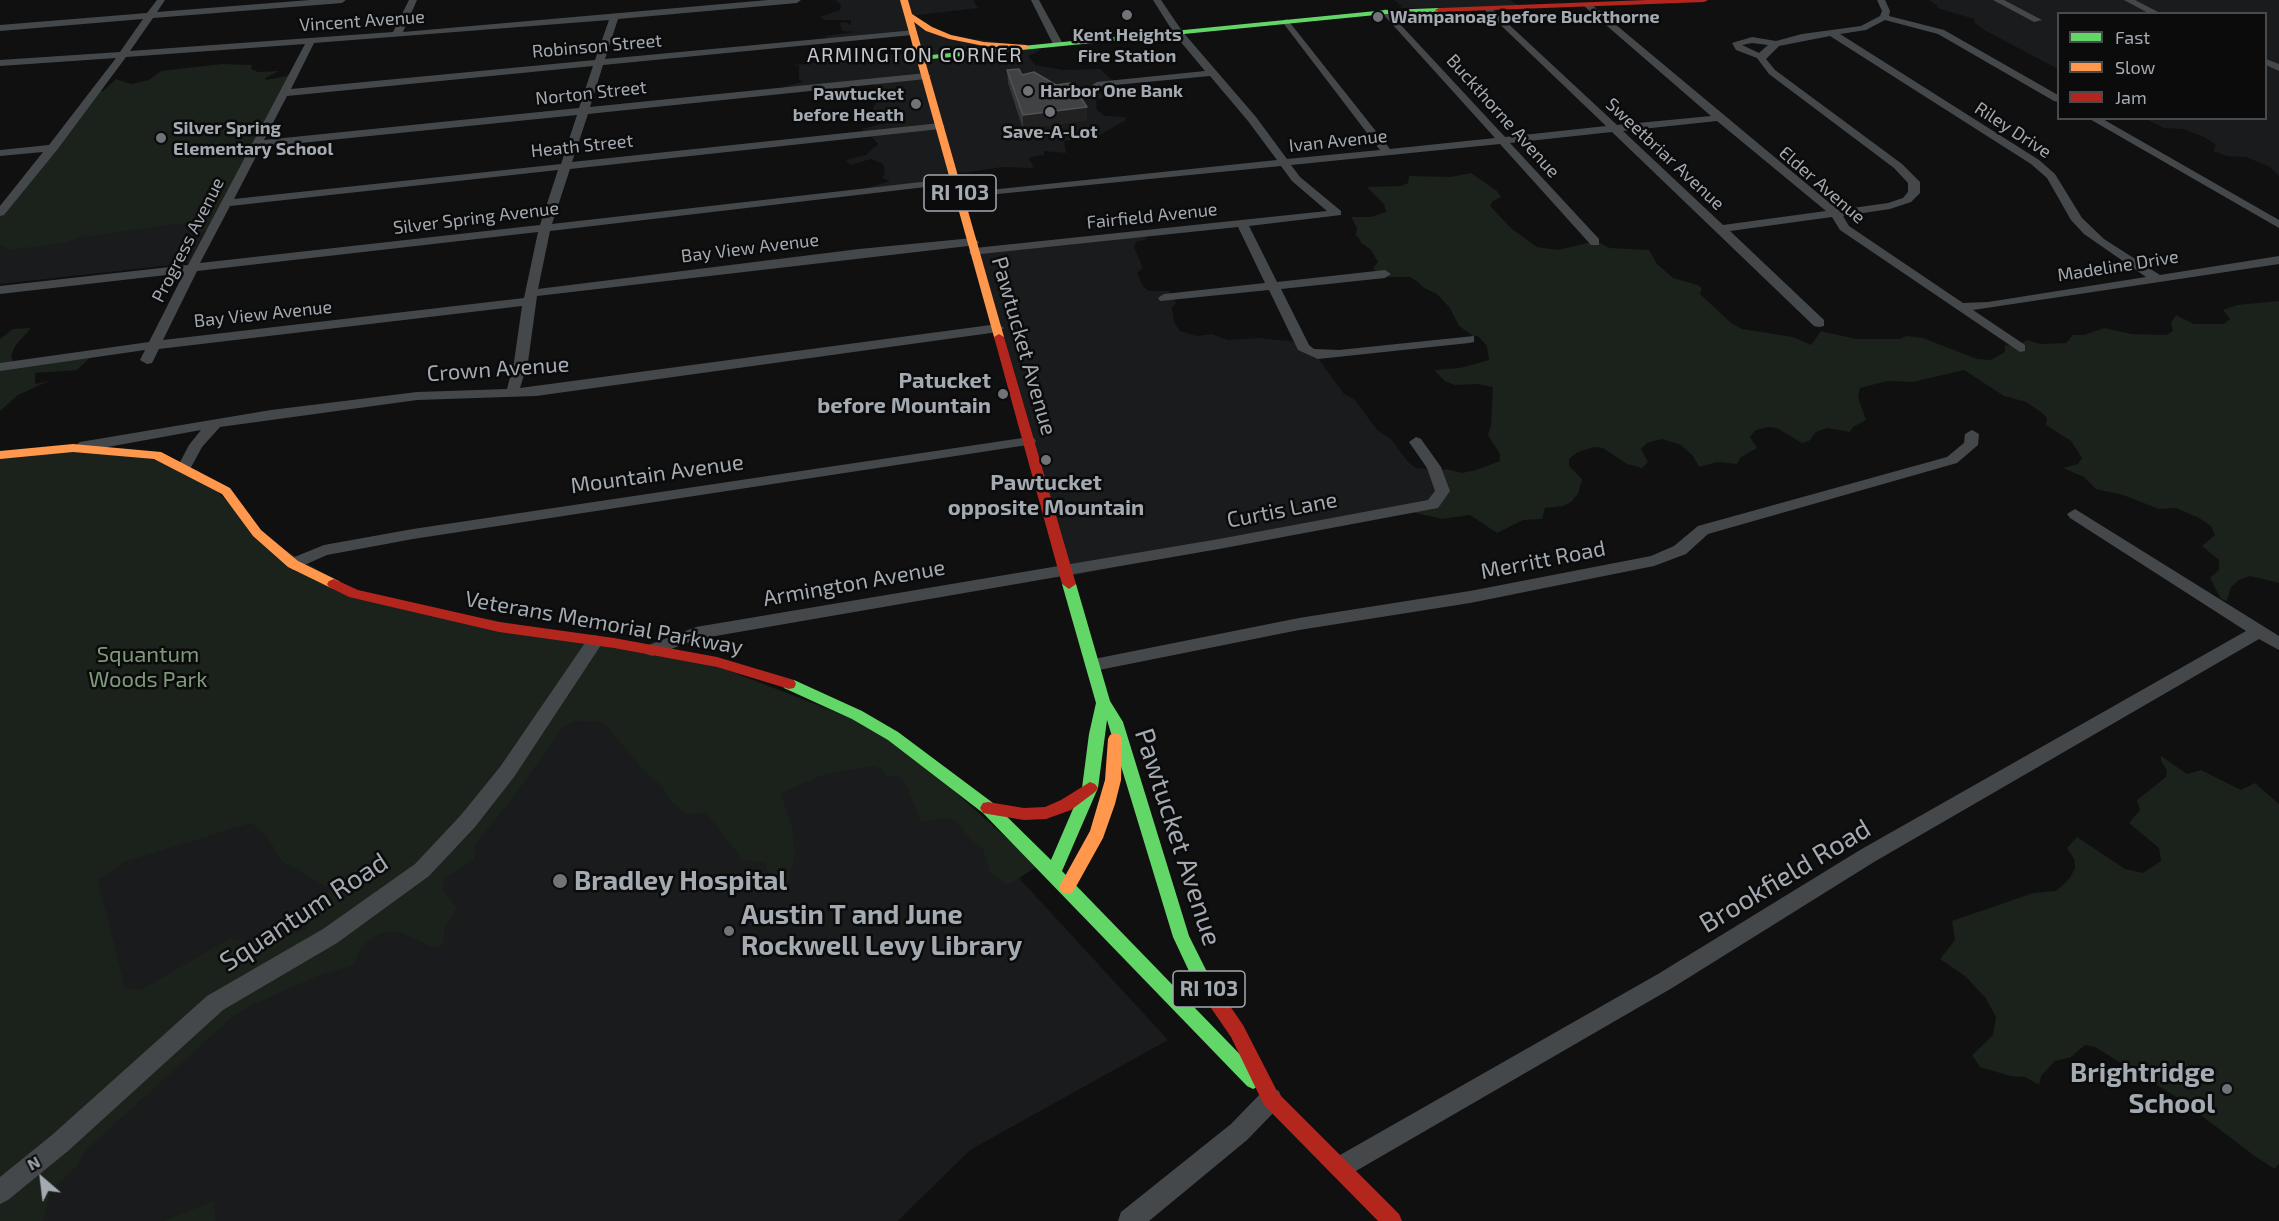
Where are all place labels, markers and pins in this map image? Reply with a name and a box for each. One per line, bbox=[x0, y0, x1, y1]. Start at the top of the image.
place label: Wampanoag before Buckthorne bbox=[1390, 6, 1660, 28]
marker: Kent Heights Fire Station bbox=[1120, 8, 1134, 22]
marker: Wampanoag before Buckthorne bbox=[1371, 10, 1385, 24]
place label: Kent Heights Fire Station bbox=[1072, 24, 1182, 66]
place label: Harbor One Bank bbox=[1040, 80, 1183, 102]
place label: Pawtucket before Heath bbox=[793, 83, 904, 125]
marker: Harbor One Bank bbox=[1021, 84, 1035, 98]
marker: Pawtucket before Heath bbox=[909, 97, 923, 111]
marker: Save-A-Lot bbox=[1043, 105, 1057, 119]
place label: Silver Spring Elementary School bbox=[173, 117, 333, 160]
place label: Save-A-Lot bbox=[1002, 121, 1098, 143]
marker: Silver Spring Elementary School bbox=[154, 131, 168, 145]
place label: Patucket before Mountain bbox=[817, 368, 991, 420]
marker: Patucket before Mountain bbox=[996, 387, 1010, 401]
marker: Pawtucket opposite Mountain bbox=[1039, 453, 1053, 467]
place label: Pawtucket opposite Mountain bbox=[948, 470, 1144, 522]
place label: Bradley Hospital bbox=[574, 865, 787, 897]
marker: Bradley Hospital bbox=[551, 872, 569, 890]
place label: Austin T and June Rockwell Levy Library bbox=[741, 899, 1022, 962]
marker: Austin T and June Rockwell Levy Library bbox=[722, 924, 736, 938]
place label: Brightridge School bbox=[2070, 1057, 2215, 1120]
marker: Brightridge School bbox=[2220, 1082, 2234, 1096]

